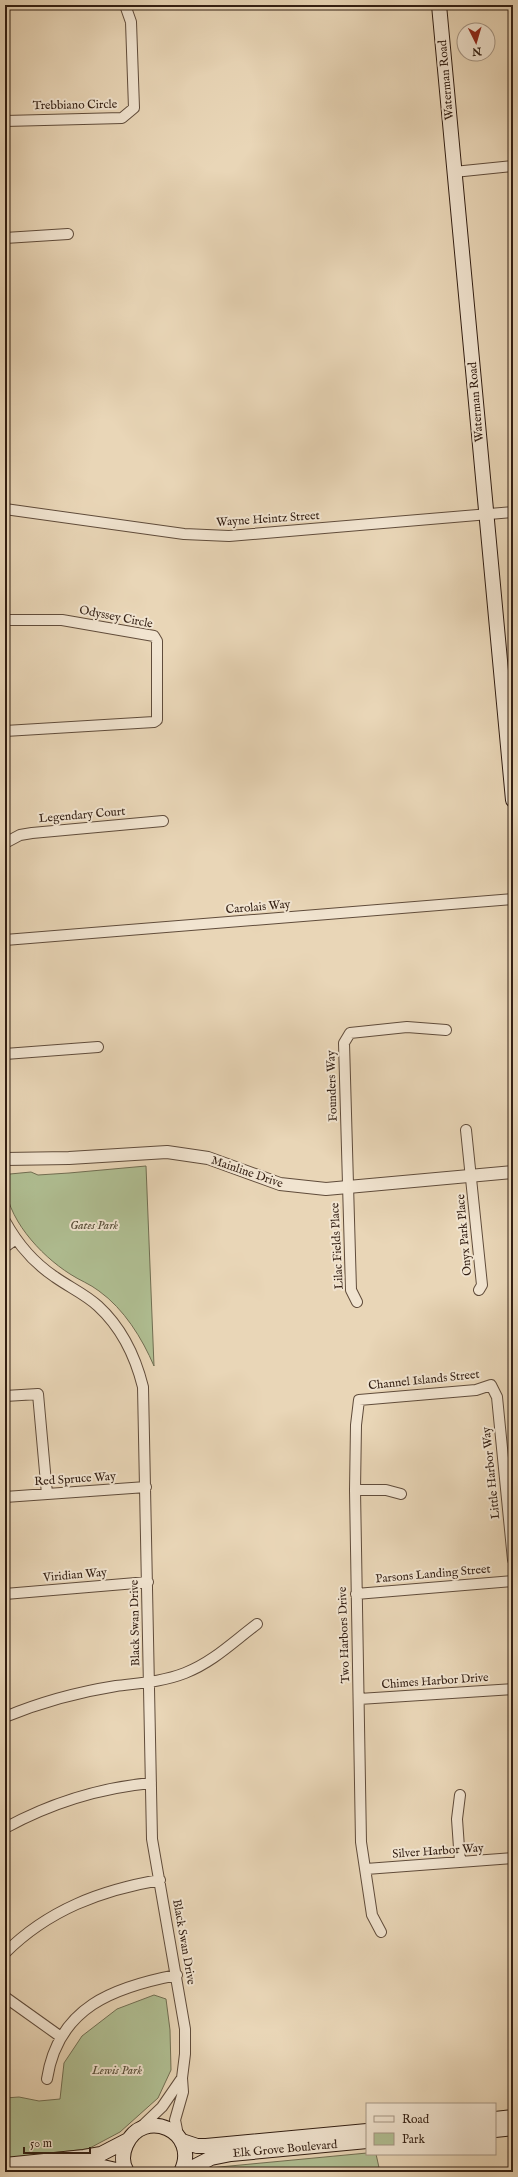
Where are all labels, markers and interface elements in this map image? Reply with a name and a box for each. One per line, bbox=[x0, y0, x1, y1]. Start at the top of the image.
north arrow bbox=[456, 22, 496, 62]
street label: Waterman Road bbox=[435, 39, 457, 121]
text: N bbox=[471, 43, 483, 58]
street label: Trebbiano Circle bbox=[33, 97, 118, 113]
street label: Waterman Road bbox=[465, 361, 487, 443]
street label: Wayne Heintz Street bbox=[216, 508, 320, 530]
street label: Odyssey Circle bbox=[78, 603, 155, 632]
street label: Legendary Court bbox=[38, 804, 126, 826]
street label: Carolais Way bbox=[225, 897, 291, 917]
street label: Founders Way bbox=[323, 1050, 341, 1122]
street label: Mainline Drive bbox=[209, 1153, 285, 1191]
street label: Onyx Park Place bbox=[453, 1193, 475, 1277]
street label: Lilac Fields Place bbox=[327, 1202, 347, 1290]
park label: Gates Park bbox=[70, 1218, 118, 1233]
street label: Channel Islands Street bbox=[368, 1367, 480, 1393]
street label: Little Harbor Way bbox=[479, 1426, 503, 1520]
street label: Red Spruce Way bbox=[34, 1469, 116, 1490]
street label: Parsons Landing Street bbox=[375, 1562, 491, 1586]
street label: Viridian Way bbox=[41, 1565, 108, 1585]
street label: Black Swan Drive bbox=[127, 1579, 143, 1666]
street label: Two Harbors Drive bbox=[335, 1586, 353, 1684]
street label: Chimes Harbor Drive bbox=[381, 1670, 490, 1692]
street label: Silver Harbor Way bbox=[392, 1840, 484, 1862]
street label: Black Swan Drive bbox=[169, 1898, 199, 1986]
park label: Lewis Park bbox=[91, 2063, 142, 2078]
legend bbox=[366, 2103, 496, 2155]
text: Road bbox=[402, 2112, 430, 2127]
scale bar bbox=[24, 2129, 90, 2155]
text: Park bbox=[402, 2132, 425, 2147]
text: 50 m bbox=[30, 2136, 52, 2151]
street label: Elk Grove Boulevard bbox=[232, 2137, 339, 2161]

